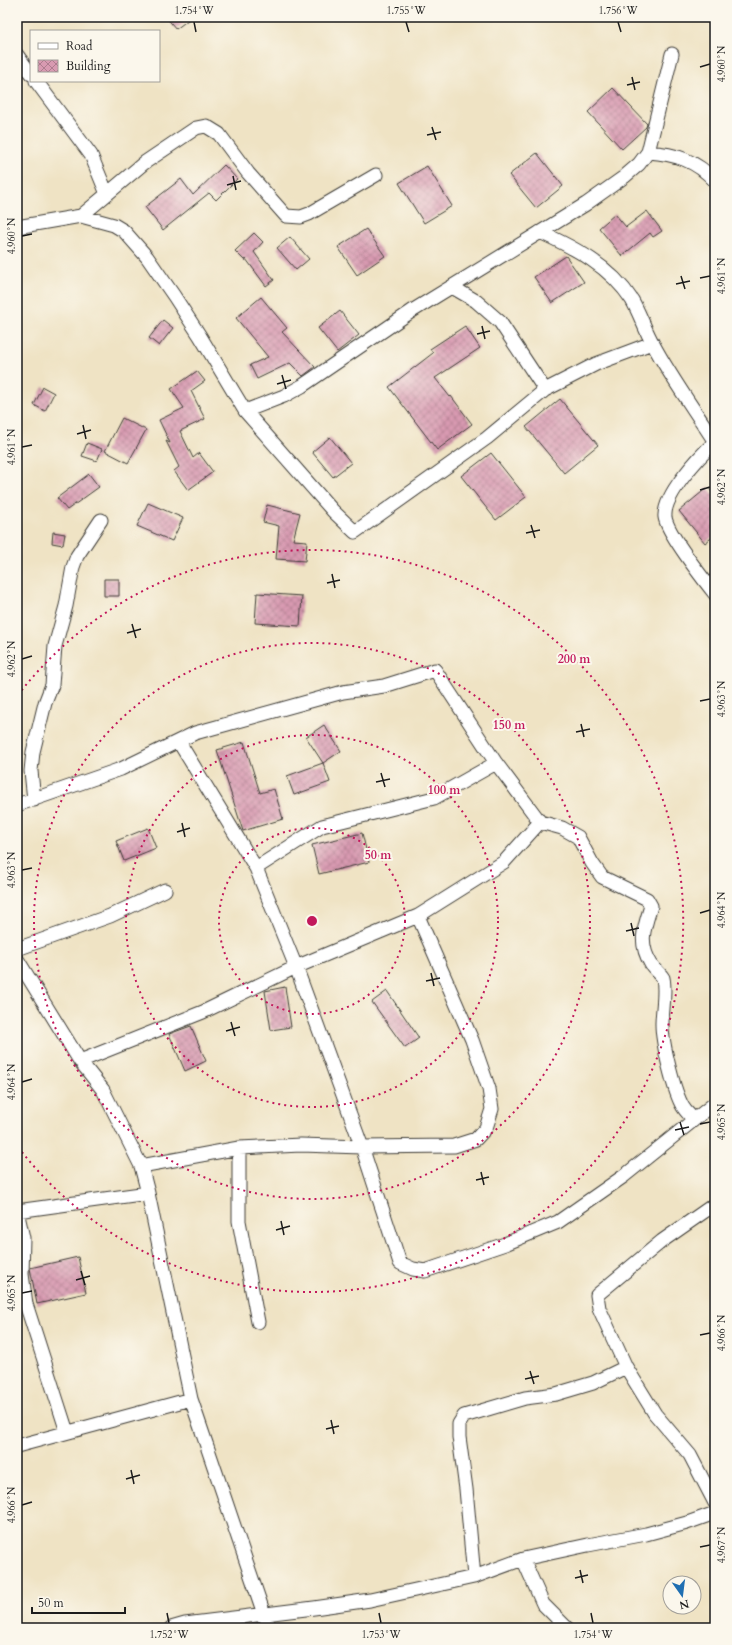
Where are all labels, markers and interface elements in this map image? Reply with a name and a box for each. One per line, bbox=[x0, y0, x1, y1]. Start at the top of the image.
text: 1.754°W bbox=[174, 4, 215, 18]
text: 1.755°W bbox=[386, 4, 427, 18]
text: 1.756°W bbox=[598, 4, 639, 18]
legend bbox=[30, 30, 160, 82]
text: Road bbox=[66, 38, 93, 54]
text: 4.960°N bbox=[715, 45, 729, 82]
text: Building bbox=[66, 58, 111, 74]
text: 4.960°N bbox=[5, 217, 19, 254]
text: 4.961°N bbox=[715, 257, 729, 294]
text: 4.961°N bbox=[5, 428, 19, 465]
text: 4.962°N bbox=[715, 468, 729, 505]
text: 4.962°N bbox=[5, 640, 19, 677]
text: 200 m bbox=[558, 651, 591, 667]
text: 4.963°N bbox=[715, 680, 729, 717]
text: 150 m bbox=[493, 717, 526, 733]
text: 100 m bbox=[428, 782, 461, 798]
text: 50 m bbox=[365, 847, 392, 863]
text: 4.963°N bbox=[5, 851, 19, 888]
text: 4.964°N bbox=[715, 891, 729, 928]
centre of rings bbox=[305, 914, 319, 928]
text: 4.964°N bbox=[5, 1063, 19, 1100]
text: 4.965°N bbox=[715, 1103, 729, 1140]
text: 4.965°N bbox=[5, 1274, 19, 1311]
text: 4.966°N bbox=[715, 1314, 729, 1351]
text: 4.966°N bbox=[5, 1486, 19, 1523]
text: 4.967°N bbox=[715, 1526, 729, 1563]
north arrow bbox=[662, 1575, 702, 1615]
scale bar bbox=[32, 1589, 125, 1615]
text: 50 m bbox=[38, 1595, 65, 1611]
text: N bbox=[677, 1596, 691, 1613]
text: 1.752°W bbox=[149, 1628, 190, 1642]
text: 1.753°W bbox=[361, 1628, 402, 1642]
text: 1.754°W bbox=[573, 1628, 614, 1642]

